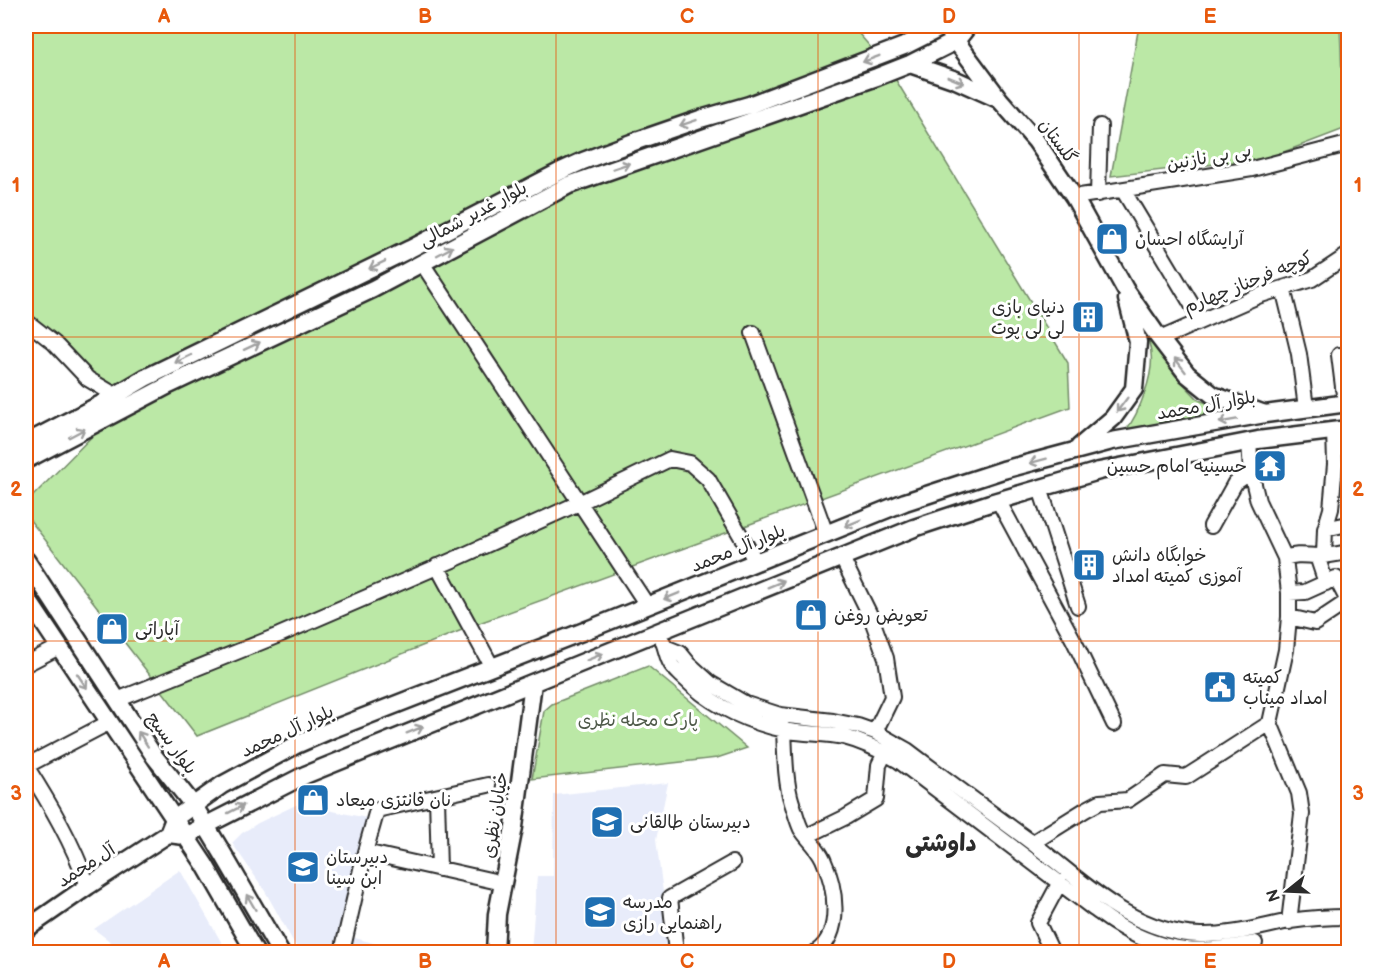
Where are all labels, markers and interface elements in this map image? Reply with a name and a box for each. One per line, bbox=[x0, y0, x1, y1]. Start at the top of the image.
text: A bbox=[157, 5, 171, 29]
text: B bbox=[418, 5, 432, 29]
text: C bbox=[680, 5, 694, 29]
text: D bbox=[942, 5, 956, 29]
text: E bbox=[1204, 5, 1217, 29]
one-way arrow bbox=[863, 54, 881, 65]
one-way arrow bbox=[946, 75, 964, 86]
street label: گلستان bbox=[1034, 115, 1081, 168]
one-way arrow bbox=[679, 119, 697, 130]
street label: بی بی نازنین bbox=[1165, 140, 1253, 175]
one-way arrow bbox=[611, 160, 630, 171]
text: 1 bbox=[12, 174, 20, 198]
text: 1 bbox=[1354, 174, 1362, 198]
street label: بلوار غدیر شمالی bbox=[416, 177, 531, 252]
shop icon: آرایشگاه احسان bbox=[1094, 221, 1130, 257]
place label: آرایشگاه احسان bbox=[1135, 229, 1245, 250]
one-way arrow bbox=[436, 244, 454, 256]
street label: کوچه فرحناز چهارم bbox=[1181, 247, 1317, 321]
one-way arrow bbox=[368, 259, 386, 271]
place label: دنیای بازی لی لی پوت bbox=[991, 297, 1065, 340]
building icon: دنیای بازی لی لی پوت bbox=[1070, 299, 1106, 335]
one-way arrow bbox=[242, 340, 260, 352]
one-way arrow bbox=[174, 354, 192, 366]
one-way arrow bbox=[1173, 357, 1186, 373]
street label: بلوار آل محمد bbox=[1155, 386, 1257, 425]
one-way arrow bbox=[1116, 397, 1129, 413]
one-way arrow bbox=[1219, 416, 1239, 427]
one-way arrow bbox=[68, 427, 85, 439]
temple icon: حسینیه امام حسین bbox=[1252, 448, 1288, 484]
one-way arrow bbox=[1029, 455, 1048, 467]
place label: حسینیه امام حسین bbox=[1107, 456, 1247, 480]
text: 2 bbox=[10, 478, 22, 502]
text: 2 bbox=[1352, 478, 1364, 502]
one-way arrow bbox=[844, 518, 863, 529]
street label: بلوار آل محمد bbox=[688, 520, 789, 577]
place label: خوابگاه دانش آموزی کمیته امداد bbox=[1112, 545, 1243, 587]
building icon: خوابگاه دانش آموزی کمیته امداد bbox=[1071, 547, 1107, 583]
one-way arrow bbox=[766, 578, 785, 589]
one-way arrow bbox=[663, 591, 682, 602]
shop icon: تعویض روغن bbox=[793, 597, 829, 633]
place label: تعویض روغن bbox=[834, 605, 928, 627]
shop icon: آپاراتی bbox=[94, 611, 130, 647]
place label: آپاراتی bbox=[135, 619, 181, 641]
one-way arrow bbox=[586, 651, 604, 662]
place label: کمیته امداد میناب bbox=[1243, 667, 1327, 709]
public building icon: کمیته امداد میناب bbox=[1202, 669, 1238, 705]
one-way arrow bbox=[75, 672, 88, 689]
street label: بلوار آل محمد bbox=[237, 701, 337, 762]
street label: بلوار بسیج bbox=[141, 708, 201, 779]
park label: پارک محله نظری bbox=[578, 710, 698, 732]
one-way arrow bbox=[405, 724, 423, 735]
one-way arrow bbox=[137, 731, 149, 748]
street label: خیابان نظری bbox=[478, 770, 513, 860]
text: 3 bbox=[10, 782, 22, 806]
shop icon: نان فانتزی میعاد bbox=[295, 782, 331, 818]
text: 3 bbox=[1352, 782, 1364, 806]
place label: نان فانتزی میعاد bbox=[336, 790, 451, 811]
one-way arrow bbox=[227, 803, 245, 814]
school or university icon: دبیرستان طالقانی bbox=[589, 804, 625, 840]
place label: دبیرستان طالقانی bbox=[630, 812, 751, 833]
district label: داوشتی bbox=[905, 829, 977, 858]
street label: آل محمد bbox=[53, 838, 120, 892]
place label: دبیرستان ابن سینا bbox=[326, 847, 388, 889]
school or university icon: دبیرستان ابن سینا bbox=[285, 849, 321, 885]
north arrow bbox=[1257, 861, 1317, 921]
text: N bbox=[1263, 887, 1285, 904]
place label: مدرسه راهنمایی رازی bbox=[623, 892, 722, 934]
one-way arrow bbox=[244, 894, 256, 911]
school or university icon: مدرسه راهنمایی رازی bbox=[582, 894, 618, 930]
text: A bbox=[157, 950, 171, 974]
text: B bbox=[418, 950, 432, 974]
text: C bbox=[680, 950, 694, 974]
text: D bbox=[942, 950, 956, 974]
text: E bbox=[1204, 950, 1217, 974]

